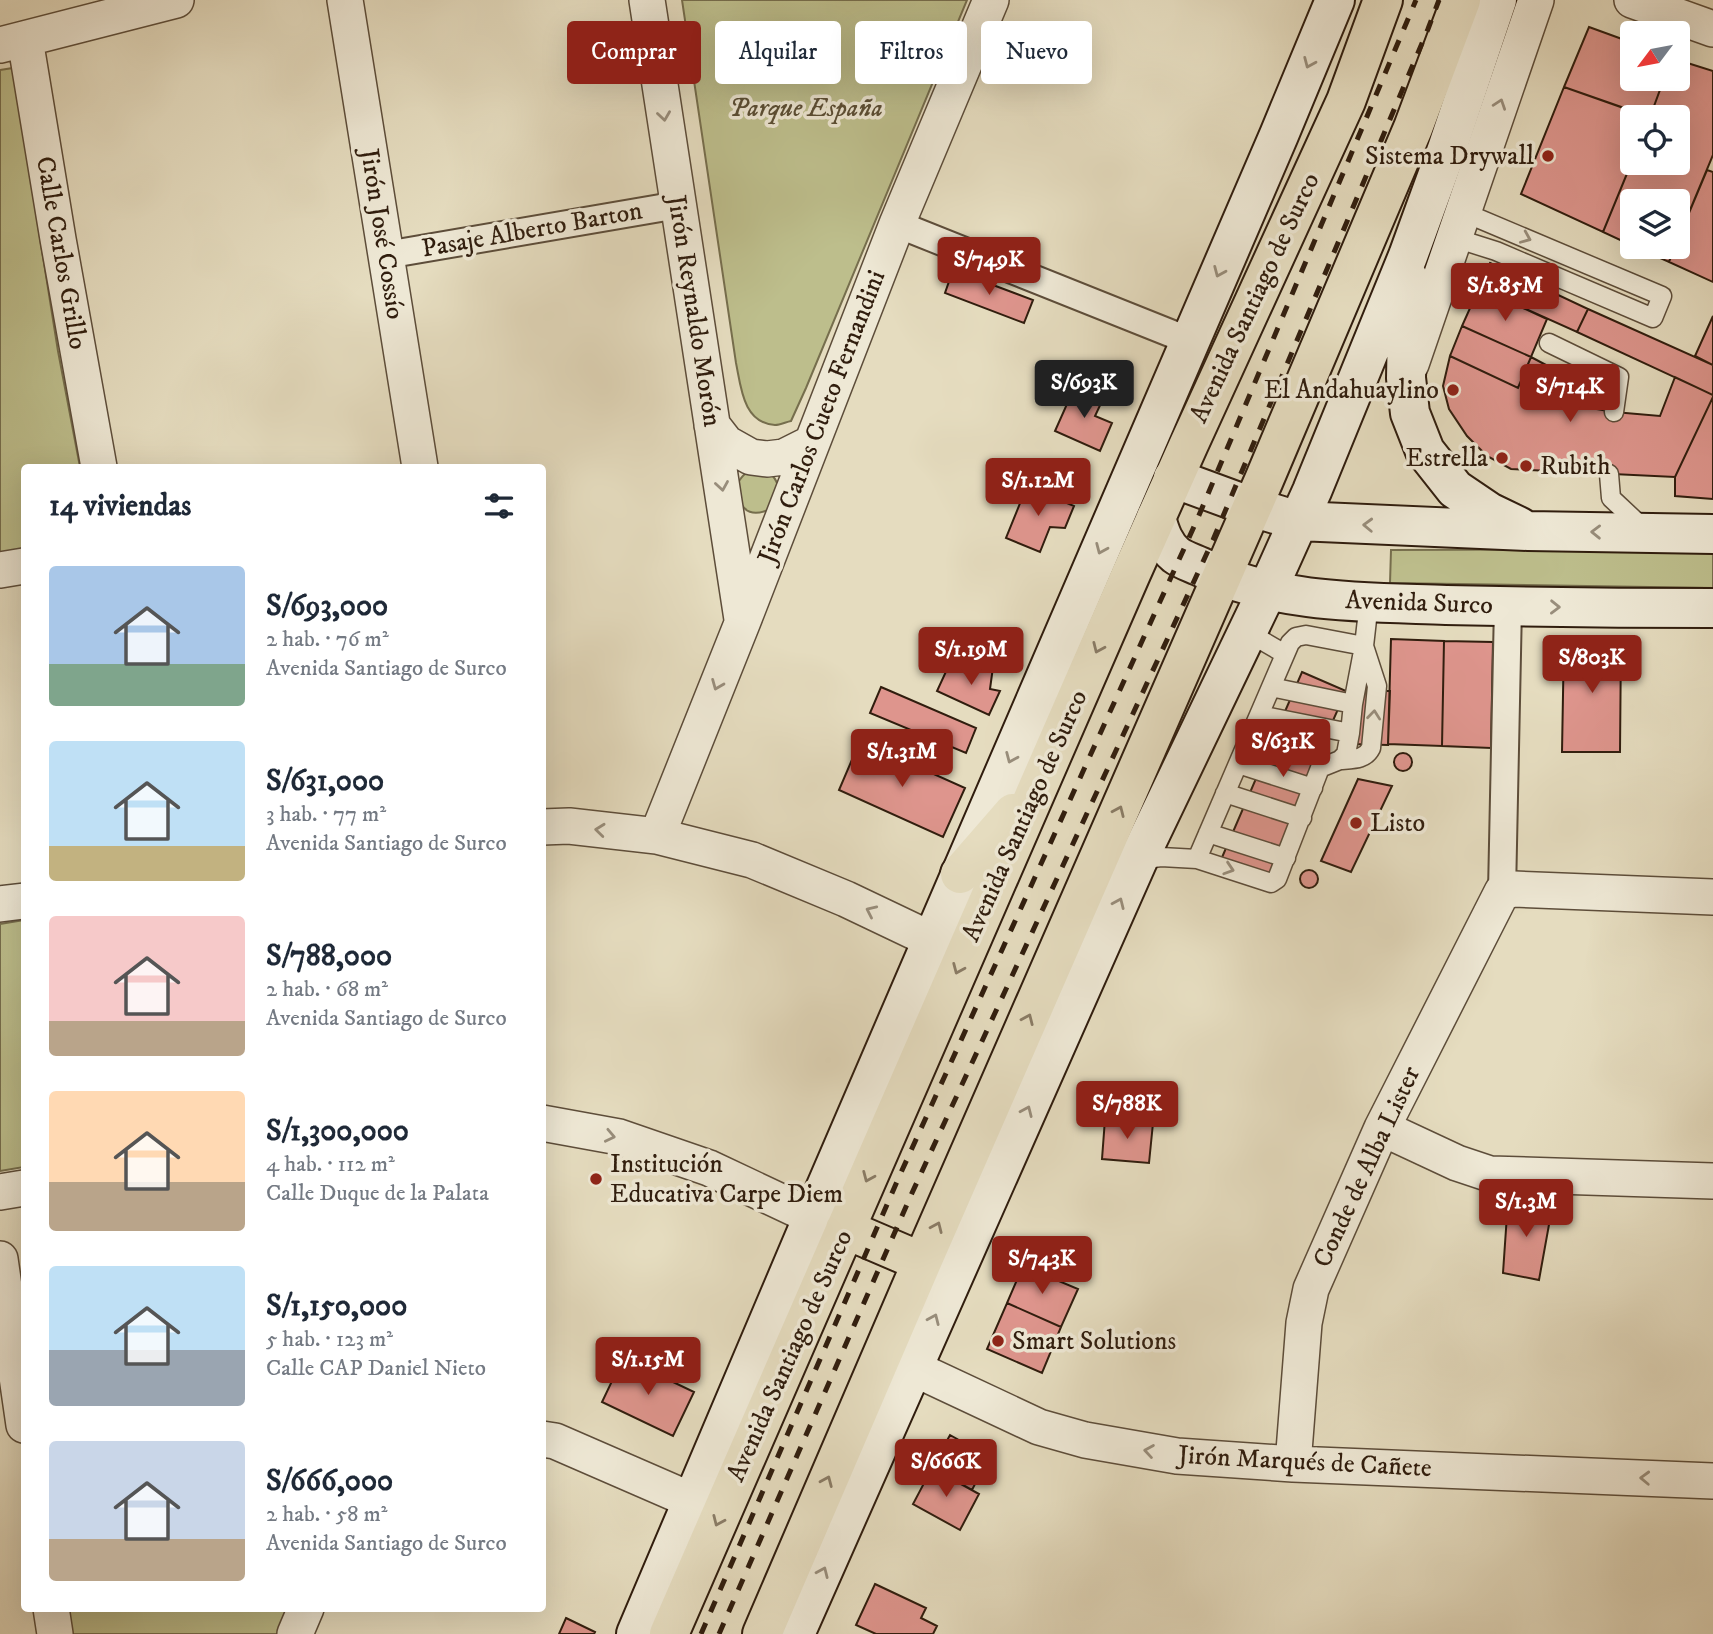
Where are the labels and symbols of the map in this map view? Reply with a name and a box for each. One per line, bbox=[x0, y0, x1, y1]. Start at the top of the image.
north arrow bbox=[1620, 21, 1690, 91]
one-way arrow bbox=[1303, 56, 1317, 68]
park label: Parque España bbox=[729, 92, 883, 125]
one-way arrow bbox=[1492, 98, 1506, 110]
one-way arrow bbox=[657, 110, 672, 122]
place label: Sistema Drywall bbox=[1365, 140, 1534, 173]
street label: Jirón José Cossío bbox=[352, 144, 412, 322]
marker: Sistema Drywall bbox=[1540, 148, 1556, 164]
street label: Calle Carlos Grillo bbox=[28, 154, 94, 352]
street label: Avenida Santiago de Surco bbox=[1183, 168, 1327, 428]
street label: Jirón Reynaldo Morón bbox=[659, 191, 729, 429]
street label: Pasaje Alberto Barton bbox=[419, 194, 645, 266]
one-way arrow bbox=[1519, 230, 1531, 244]
pin: S/749K bbox=[932, 238, 1046, 297]
pin: S/1.85M bbox=[1440, 264, 1570, 323]
one-way arrow bbox=[1214, 265, 1228, 277]
street label: Jirón Carlos Cueto Fernandini bbox=[750, 266, 893, 570]
pin: S/693K bbox=[1027, 360, 1141, 420]
pin: S/714K bbox=[1513, 364, 1627, 424]
place label: El Andahuaylino bbox=[1264, 374, 1439, 407]
marker: El Andahuaylino bbox=[1445, 382, 1461, 398]
place label: Estrella bbox=[1405, 442, 1488, 475]
marker: Estrella bbox=[1494, 450, 1510, 466]
place label: Rubith bbox=[1540, 450, 1611, 483]
pin: S/1.12M bbox=[973, 458, 1103, 518]
marker: Rubith bbox=[1518, 458, 1534, 474]
one-way arrow bbox=[714, 480, 729, 492]
one-way arrow bbox=[1363, 517, 1374, 532]
one-way arrow bbox=[1590, 524, 1601, 540]
one-way arrow bbox=[1095, 541, 1109, 554]
street label: Avenida Surco bbox=[1345, 584, 1493, 622]
one-way arrow bbox=[1550, 599, 1561, 615]
pin: S/1.19M bbox=[906, 628, 1036, 687]
pin: S/803K bbox=[1535, 636, 1649, 695]
one-way arrow bbox=[1093, 641, 1107, 653]
one-way arrow bbox=[712, 678, 726, 690]
street label: Avenida Santiago de Surco bbox=[955, 685, 1095, 947]
one-way arrow bbox=[1367, 709, 1382, 721]
pin: S/631K bbox=[1226, 720, 1340, 779]
pin: S/1.31M bbox=[837, 730, 967, 789]
one-way arrow bbox=[1005, 750, 1019, 763]
one-way arrow bbox=[1111, 805, 1125, 818]
place label: Listo bbox=[1370, 807, 1425, 840]
marker: Listo bbox=[1348, 815, 1364, 831]
one-way arrow bbox=[594, 822, 606, 837]
one-way arrow bbox=[1222, 861, 1234, 876]
one-way arrow bbox=[1111, 897, 1125, 910]
one-way arrow bbox=[866, 905, 878, 919]
one-way arrow bbox=[953, 962, 967, 974]
one-way arrow bbox=[1020, 1014, 1034, 1026]
street label: Conde de Alba Lister bbox=[1306, 1061, 1428, 1273]
pin: S/788K bbox=[1070, 1082, 1184, 1141]
one-way arrow bbox=[1019, 1105, 1033, 1118]
one-way arrow bbox=[604, 1127, 616, 1142]
place label: Institución Educativa Carpe Diem bbox=[610, 1148, 843, 1211]
one-way arrow bbox=[862, 1170, 876, 1183]
marker: Institución Educativa Carpe Diem bbox=[588, 1171, 604, 1187]
pin: S/1.3M bbox=[1469, 1180, 1583, 1239]
one-way arrow bbox=[929, 1222, 943, 1235]
street label: Avenida Santiago de Surco bbox=[720, 1225, 860, 1487]
pin: S/743K bbox=[985, 1236, 1099, 1296]
one-way arrow bbox=[926, 1313, 940, 1325]
place label: Smart Solutions bbox=[1012, 1325, 1176, 1358]
marker: Smart Solutions bbox=[990, 1333, 1006, 1349]
pin: S/1.15M bbox=[583, 1338, 713, 1397]
street label: Jirón Marqués de Cañete bbox=[1175, 1439, 1433, 1485]
pin: S/666K bbox=[889, 1440, 1003, 1499]
one-way arrow bbox=[1143, 1444, 1155, 1459]
one-way arrow bbox=[1639, 1470, 1650, 1485]
one-way arrow bbox=[819, 1476, 833, 1488]
one-way arrow bbox=[712, 1513, 726, 1526]
one-way arrow bbox=[815, 1566, 829, 1579]

